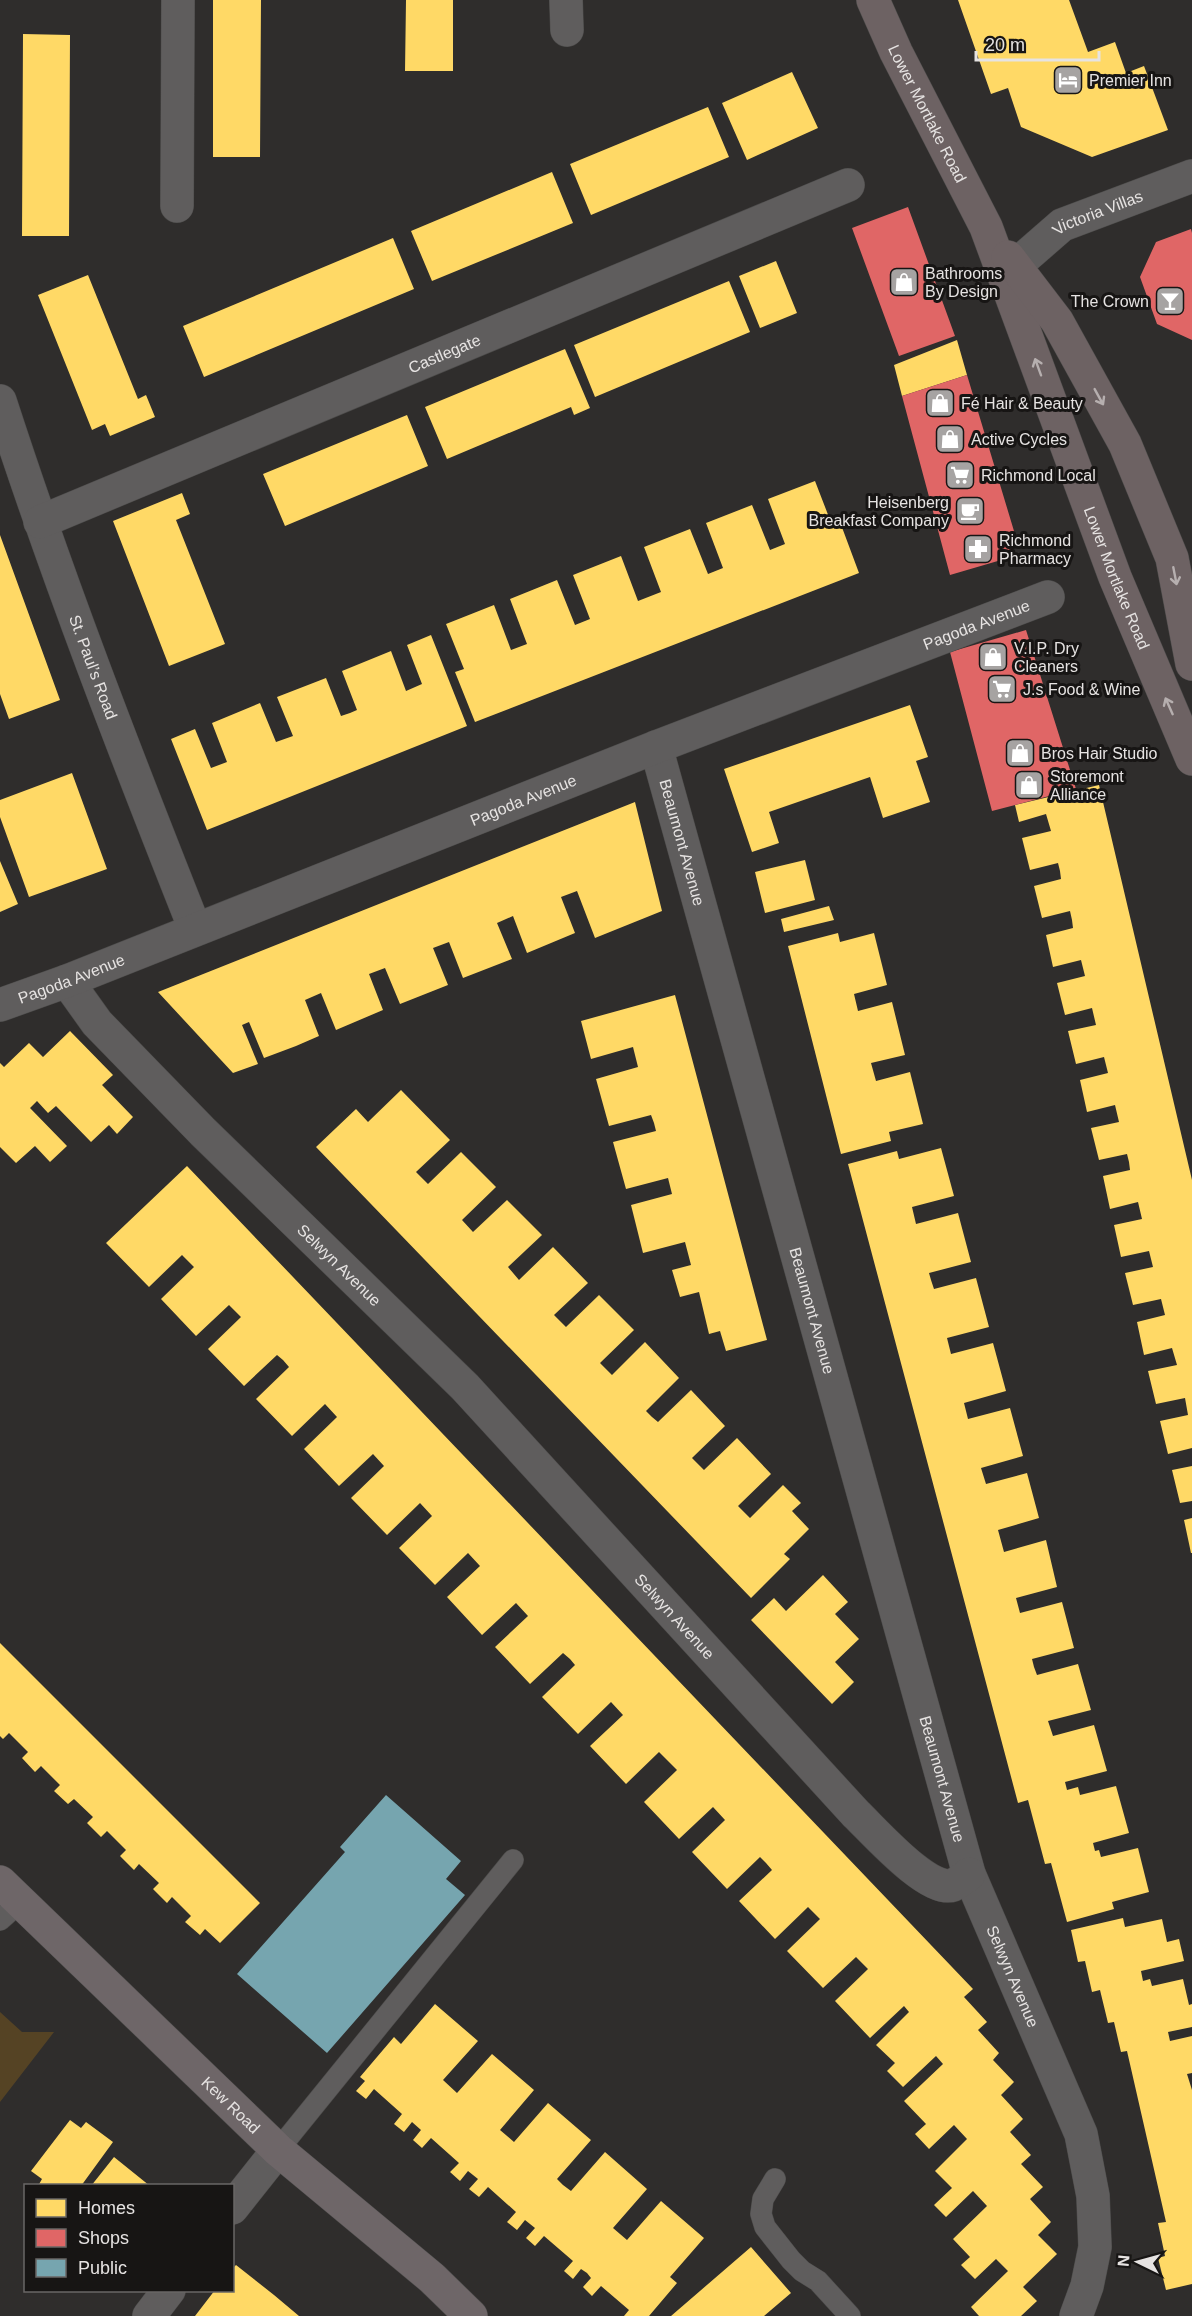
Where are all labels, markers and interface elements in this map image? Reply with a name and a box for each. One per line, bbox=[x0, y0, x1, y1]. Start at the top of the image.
scale bar bbox=[976, 24, 1099, 62]
text: 20 m bbox=[985, 35, 1025, 55]
street label: Lower Mortlake Road bbox=[885, 42, 970, 185]
hotel icon: Premier Inn bbox=[1052, 64, 1084, 96]
place label: Premier Inn bbox=[1089, 72, 1172, 89]
street label: Victoria Villas bbox=[1049, 187, 1145, 238]
place label: Bathrooms By Design bbox=[925, 265, 1002, 300]
shop icon: Bathrooms By Design bbox=[888, 266, 920, 298]
bar icon: The Crown bbox=[1154, 285, 1186, 317]
place label: The Crown bbox=[1071, 293, 1149, 310]
street label: Castlegate bbox=[406, 331, 483, 376]
one-way arrow bbox=[1032, 358, 1043, 377]
shop icon: Fé Hair & Beauty bbox=[924, 387, 956, 419]
one-way arrow bbox=[1094, 388, 1105, 406]
place label: Fé Hair & Beauty bbox=[961, 395, 1083, 412]
shop icon: Active Cycles bbox=[934, 423, 966, 455]
place label: Active Cycles bbox=[971, 431, 1067, 448]
supermarket icon: Richmond Local bbox=[944, 459, 976, 491]
place label: Richmond Local bbox=[981, 467, 1096, 484]
place label: Heisenberg Breakfast Company bbox=[808, 494, 949, 529]
cafe icon: Heisenberg Breakfast Company bbox=[954, 495, 986, 527]
street label: Lower Mortlake Road bbox=[1081, 504, 1153, 652]
place label: Richmond Pharmacy bbox=[999, 532, 1071, 567]
pharmacy icon: Richmond Pharmacy bbox=[962, 533, 994, 565]
one-way arrow bbox=[1170, 566, 1181, 585]
street label: Pagoda Avenue bbox=[921, 597, 1032, 653]
street label: St. Paul’s Road bbox=[66, 613, 120, 722]
place label: V.I.P. Dry Cleaners bbox=[1014, 640, 1079, 675]
shop icon: V.I.P. Dry Cleaners bbox=[977, 641, 1009, 673]
supermarket icon: J.s Food & Wine bbox=[986, 673, 1018, 705]
place label: J.s Food & Wine bbox=[1023, 681, 1140, 698]
one-way arrow bbox=[1162, 697, 1174, 715]
shop icon: Bros Hair Studio bbox=[1004, 737, 1036, 769]
place label: Bros Hair Studio bbox=[1041, 745, 1158, 762]
place label: Storemont Alliance bbox=[1050, 768, 1124, 803]
shop icon: Storemont Alliance bbox=[1013, 769, 1045, 801]
street label: Pagoda Avenue bbox=[468, 771, 579, 829]
street label: Beaumont Avenue bbox=[656, 777, 708, 908]
street label: Pagoda Avenue bbox=[16, 951, 127, 1007]
street label: Selwyn Avenue bbox=[294, 1221, 384, 1309]
street label: Beaumont Avenue bbox=[786, 1246, 838, 1376]
street label: Selwyn Avenue bbox=[631, 1571, 718, 1663]
street label: Beaumont Avenue bbox=[916, 1714, 968, 1844]
street label: Selwyn Avenue bbox=[983, 1923, 1042, 2030]
street label: Kew Road bbox=[198, 2073, 263, 2137]
legend bbox=[24, 2184, 234, 2292]
text: Homes bbox=[78, 2198, 135, 2218]
text: Shops bbox=[78, 2228, 129, 2248]
north arrow bbox=[1108, 2232, 1168, 2292]
text: N bbox=[1115, 2254, 1133, 2267]
text: Public bbox=[78, 2258, 127, 2278]

